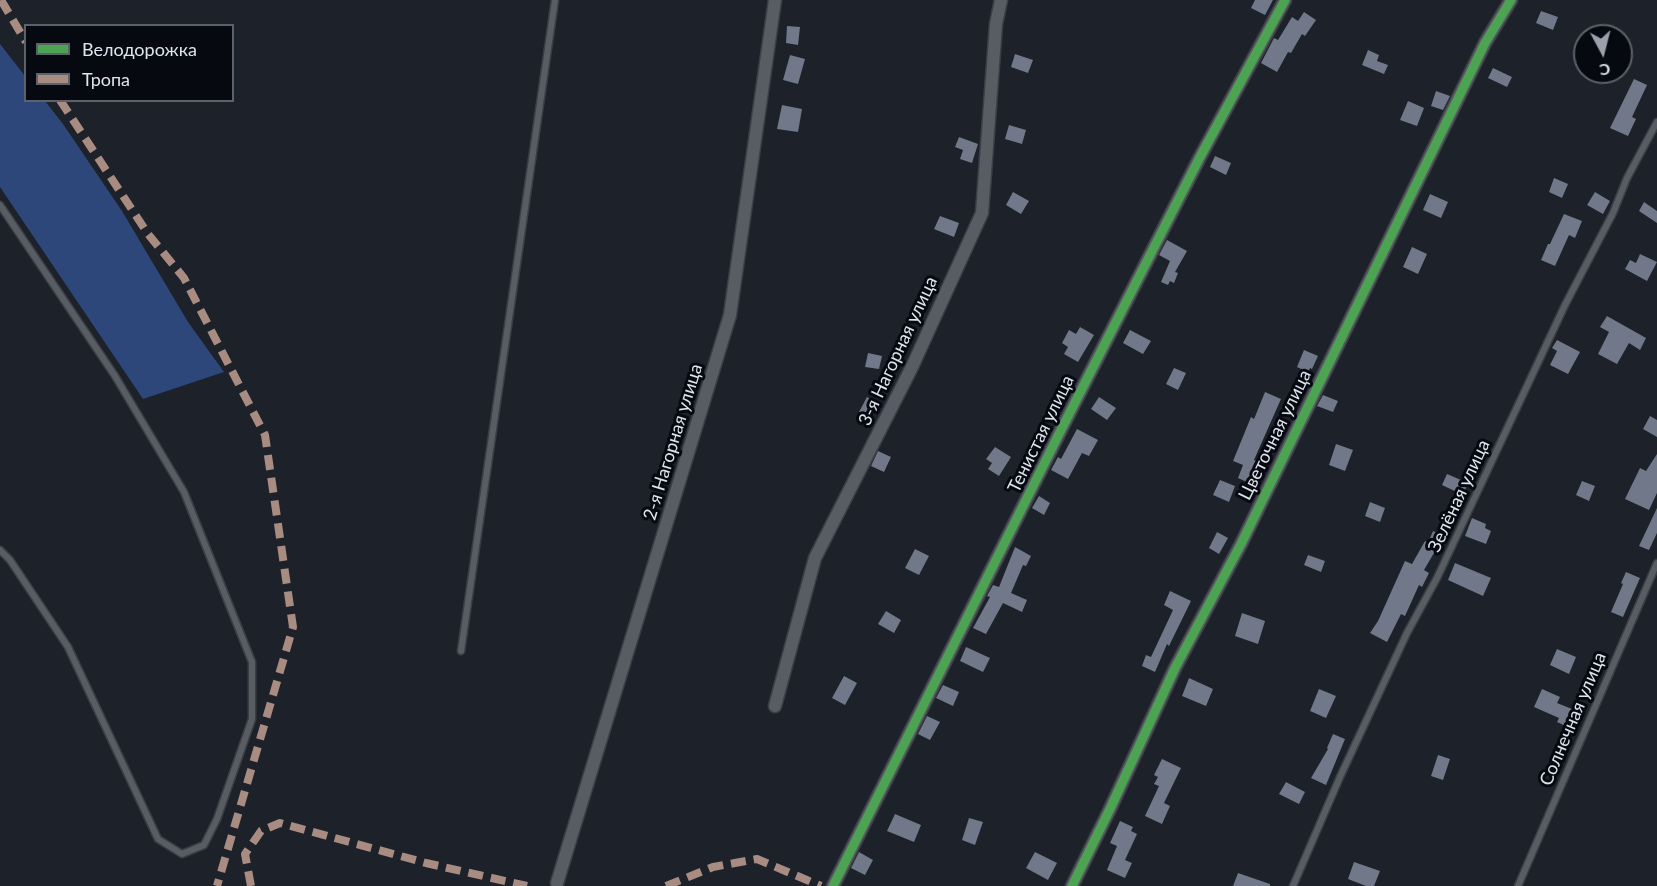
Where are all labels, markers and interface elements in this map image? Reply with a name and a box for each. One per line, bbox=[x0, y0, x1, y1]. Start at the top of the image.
legend bbox=[24, 24, 234, 102]
north arrow bbox=[1573, 24, 1633, 84]
text: Велодорожка bbox=[82, 38, 197, 60]
text: С bbox=[1599, 60, 1611, 80]
text: Тропа bbox=[82, 68, 130, 90]
street label: 3-я Нагорная улица bbox=[854, 273, 942, 429]
street label: 2-я Нагорная улица bbox=[639, 361, 707, 523]
street label: Цветочная улица bbox=[1234, 366, 1316, 504]
street label: Тенистая улица bbox=[1003, 372, 1079, 496]
street label: Зелёная улица bbox=[1424, 436, 1494, 556]
street label: Солнечная улица bbox=[1535, 649, 1611, 789]

